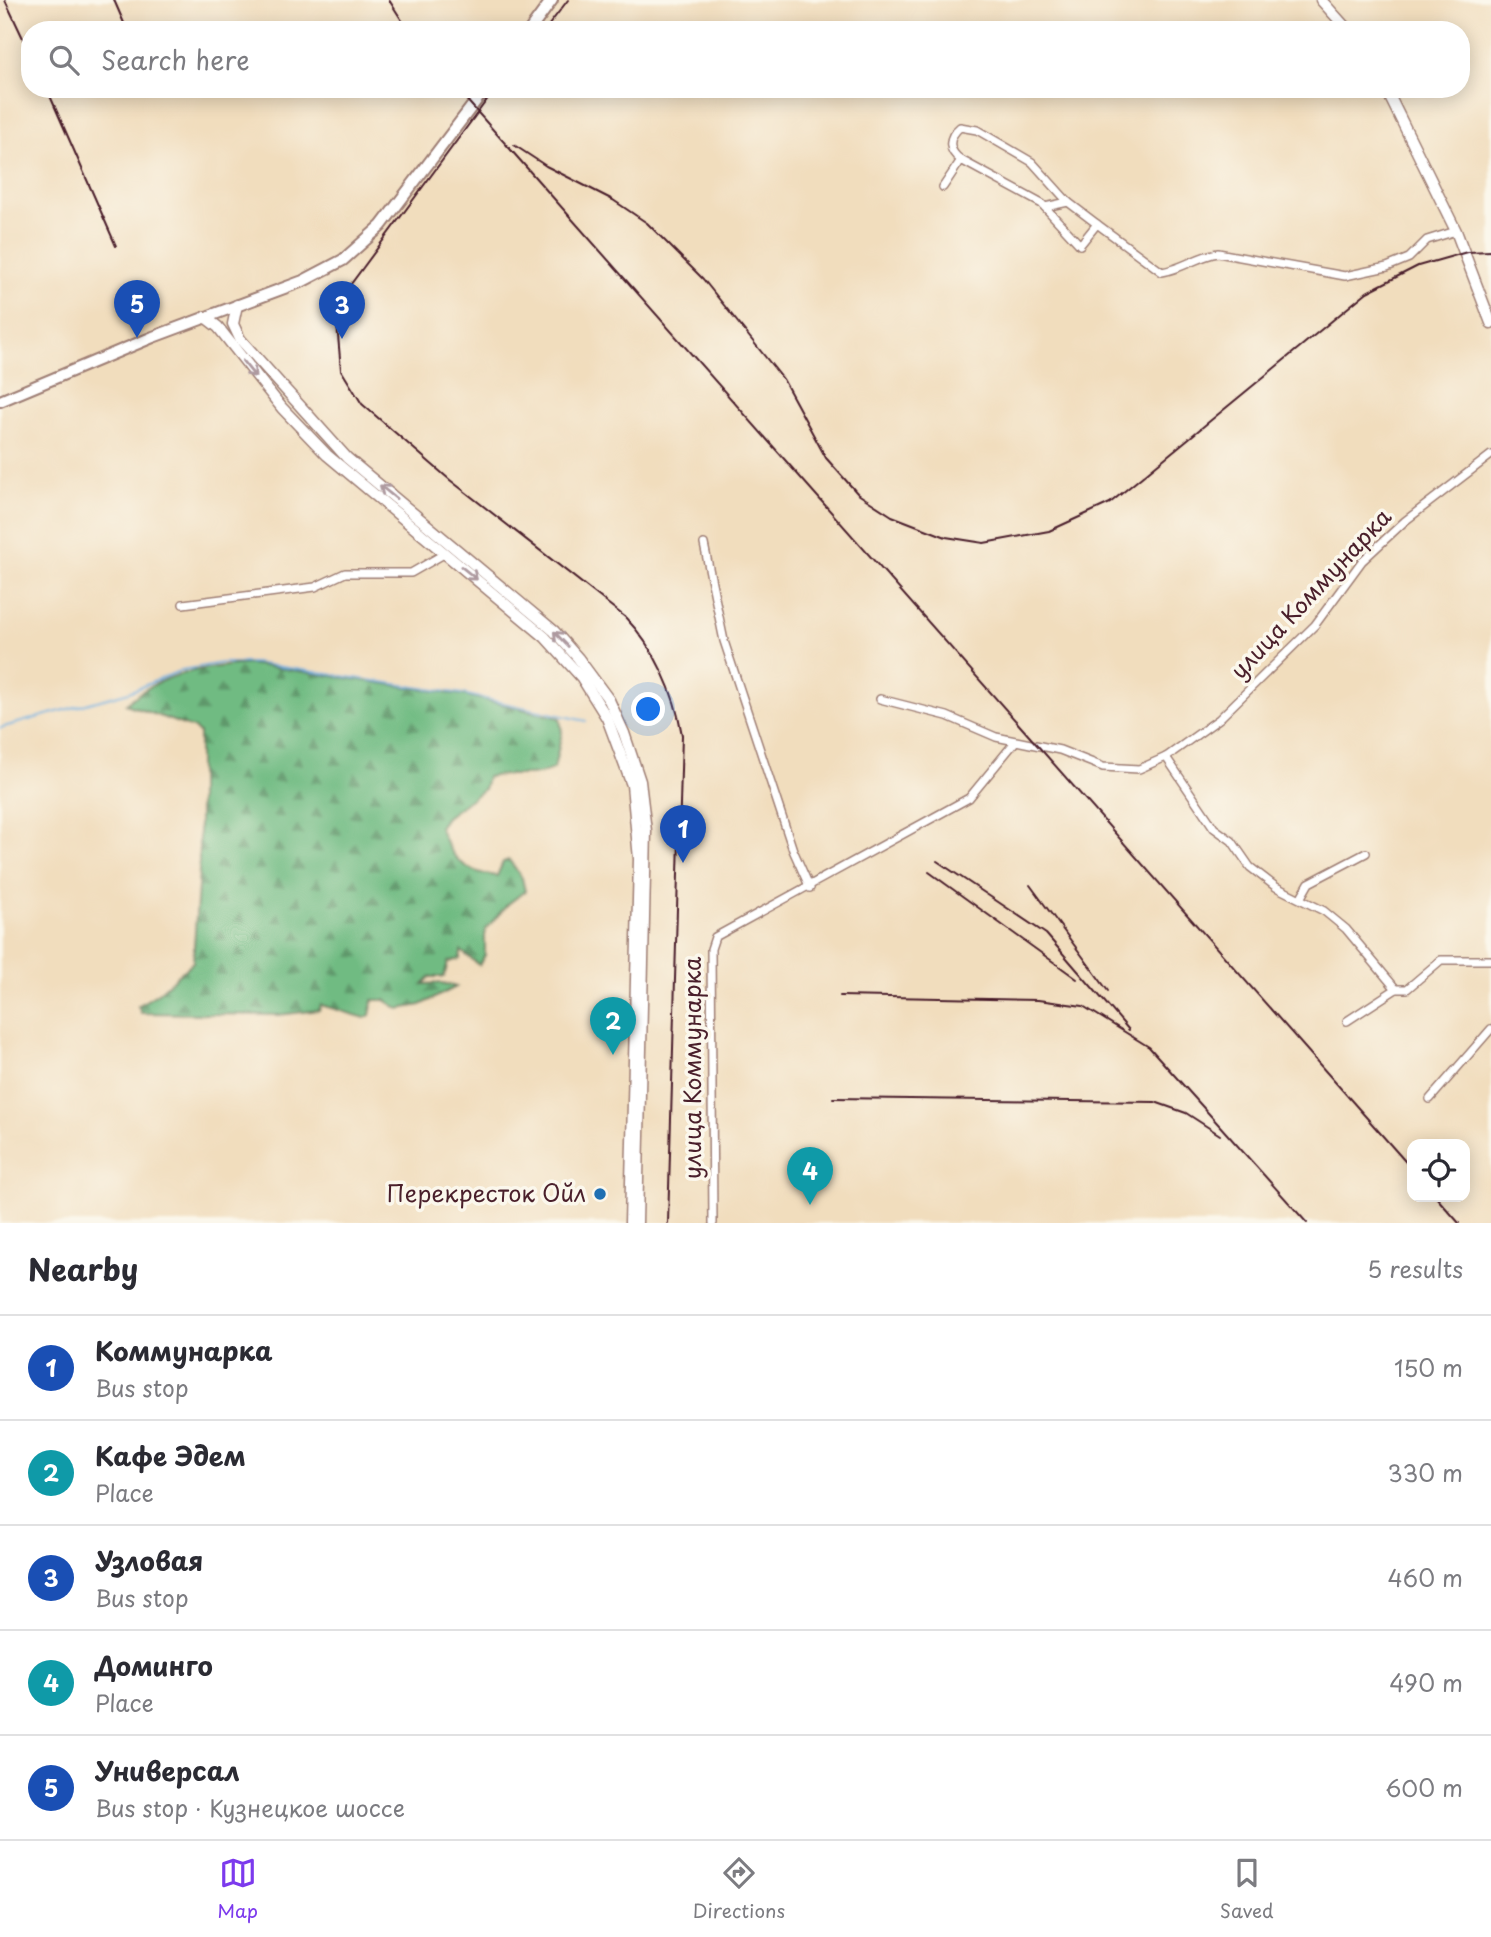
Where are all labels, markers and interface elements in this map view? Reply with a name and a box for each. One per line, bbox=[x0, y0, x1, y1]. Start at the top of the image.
search box bbox=[21, 21, 1470, 98]
text: Search here bbox=[101, 40, 250, 79]
icon: search bbox=[45, 41, 83, 79]
pin: 5 bbox=[114, 280, 160, 338]
pin: 3 bbox=[319, 281, 365, 339]
one-way arrow bbox=[241, 359, 257, 377]
one-way arrow bbox=[379, 484, 397, 500]
street label: улица Коммунарка bbox=[1221, 499, 1399, 686]
one-way arrow bbox=[459, 566, 477, 581]
one-way arrow bbox=[553, 631, 570, 648]
your location bbox=[631, 692, 665, 726]
pin: 1 bbox=[660, 805, 706, 863]
street label: улица Коммунарка bbox=[674, 956, 709, 1179]
pin: 2 bbox=[590, 997, 636, 1055]
map controls bbox=[1407, 1139, 1470, 1202]
button: locate bbox=[1407, 1139, 1470, 1202]
pin: 4 bbox=[787, 1147, 833, 1205]
place label: Перекресток Ойл bbox=[387, 1175, 586, 1210]
marker: Перекресток Ойл bbox=[592, 1186, 608, 1202]
text: Nearby bbox=[28, 1246, 138, 1291]
text: 5 results bbox=[1367, 1251, 1463, 1286]
text: Коммунарка bbox=[95, 1331, 273, 1370]
text: 1 bbox=[46, 1350, 57, 1385]
text: 150 m bbox=[1394, 1350, 1463, 1385]
text: Bus stop bbox=[95, 1370, 189, 1405]
text: Кафе Эдем bbox=[95, 1436, 246, 1475]
text: 2 bbox=[43, 1455, 59, 1490]
text: 330 m bbox=[1387, 1455, 1463, 1490]
text: Place bbox=[95, 1475, 154, 1510]
text: Узловая bbox=[95, 1541, 203, 1580]
text: 3 bbox=[43, 1560, 59, 1595]
text: 460 m bbox=[1388, 1560, 1463, 1595]
text: Bus stop bbox=[95, 1580, 189, 1615]
text: Доминго bbox=[95, 1646, 213, 1685]
text: 4 bbox=[43, 1665, 59, 1700]
text: 490 m bbox=[1389, 1665, 1463, 1700]
text: Place bbox=[95, 1685, 154, 1720]
text: Универсал bbox=[95, 1751, 240, 1790]
text: 5 bbox=[44, 1770, 58, 1805]
text: 600 m bbox=[1385, 1770, 1463, 1805]
text: Bus stop · Кузнецкое шоссе bbox=[95, 1790, 405, 1825]
tab: Map bbox=[217, 1854, 258, 1924]
tab: Directions bbox=[693, 1854, 785, 1924]
tab: Saved bbox=[1220, 1854, 1274, 1924]

